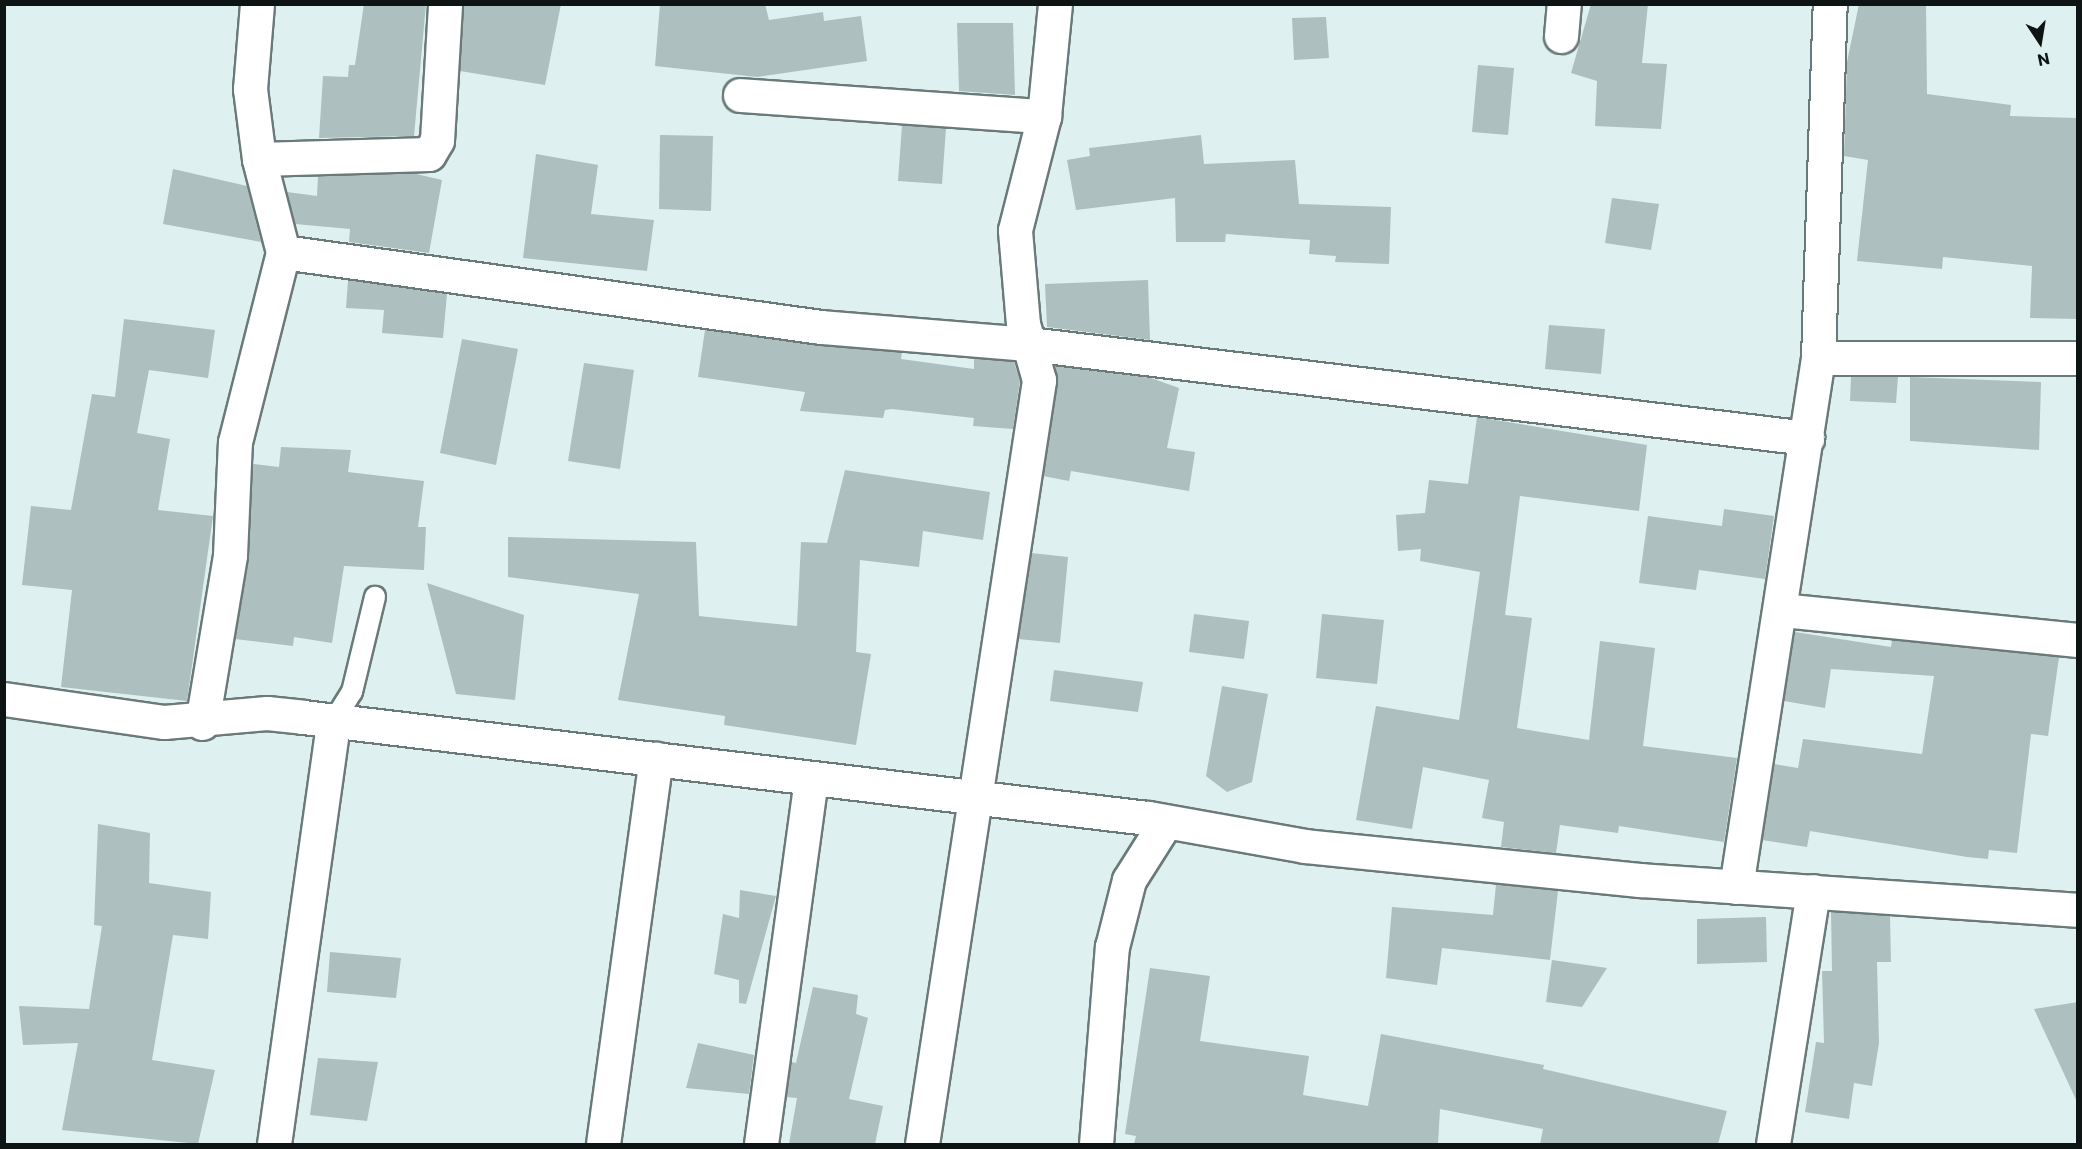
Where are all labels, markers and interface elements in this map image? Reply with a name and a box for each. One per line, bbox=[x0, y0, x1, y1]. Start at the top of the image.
north arrow bbox=[2010, 12, 2070, 72]
text: N bbox=[2036, 50, 2052, 71]

